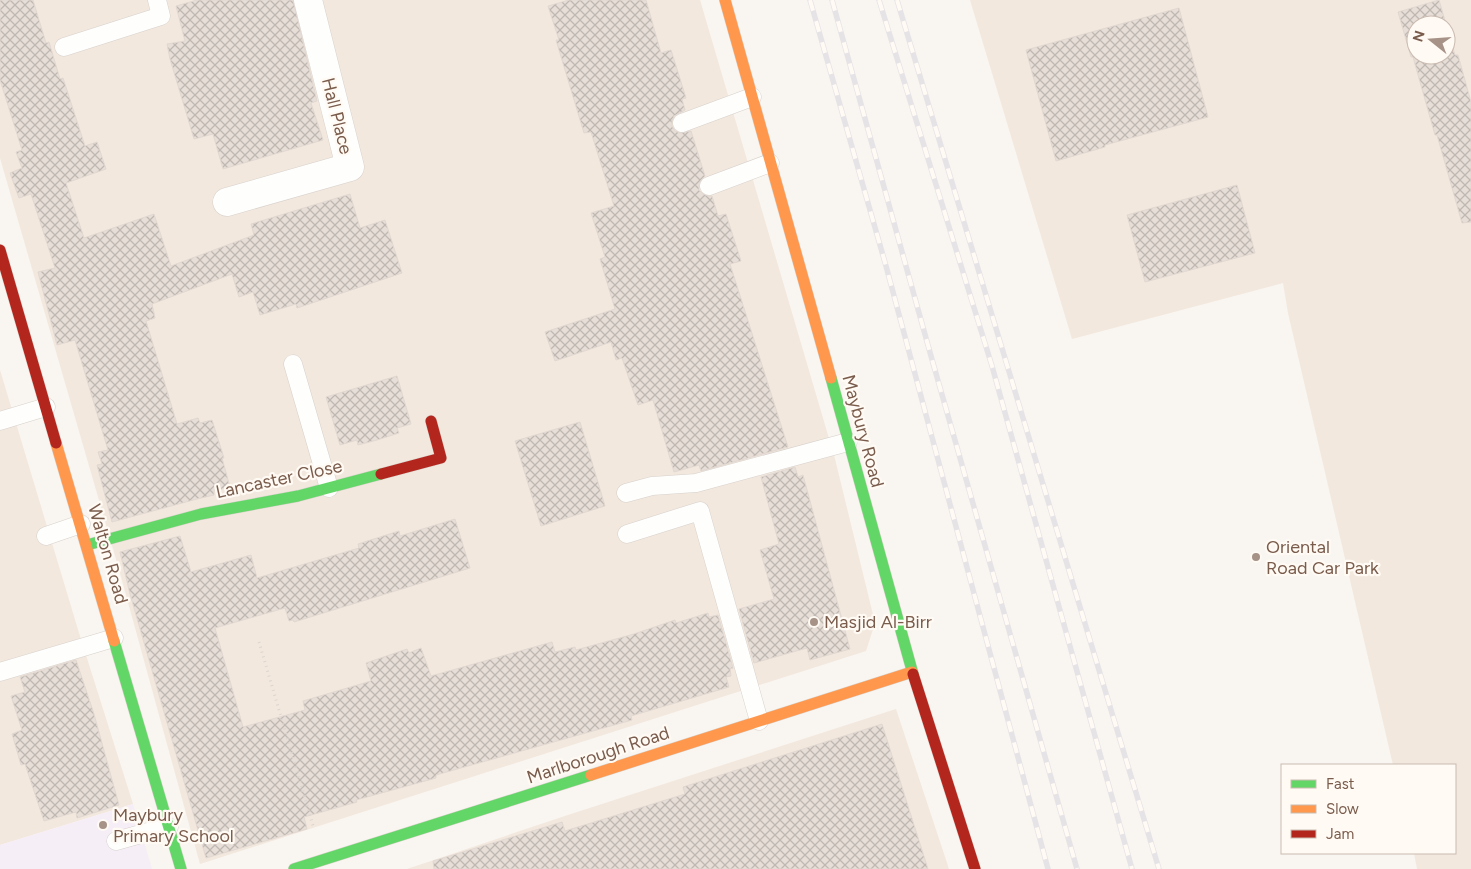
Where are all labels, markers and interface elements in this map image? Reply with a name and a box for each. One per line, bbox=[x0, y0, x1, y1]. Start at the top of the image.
north arrow bbox=[1406, 15, 1456, 65]
text: N bbox=[1409, 29, 1429, 44]
street label: Hall Place bbox=[317, 75, 357, 157]
street label: Maybury Road bbox=[837, 372, 889, 490]
street label: Lancaster Close bbox=[214, 455, 344, 503]
street label: Walton Road bbox=[83, 502, 133, 606]
place label: Oriental Road Car Park bbox=[1266, 536, 1379, 579]
marker: Oriental Road Car Park bbox=[1250, 551, 1262, 563]
place label: Masjid Al-Birr bbox=[824, 611, 932, 633]
marker: Masjid Al-Birr bbox=[808, 616, 820, 628]
street label: Marlborough Road bbox=[524, 722, 672, 788]
legend bbox=[1281, 764, 1456, 854]
text: Fast bbox=[1326, 775, 1355, 793]
text: Slow bbox=[1326, 800, 1359, 818]
place label: Maybury Primary School bbox=[113, 804, 234, 847]
marker: Maybury Primary School bbox=[97, 819, 109, 831]
text: Jam bbox=[1326, 825, 1354, 843]

